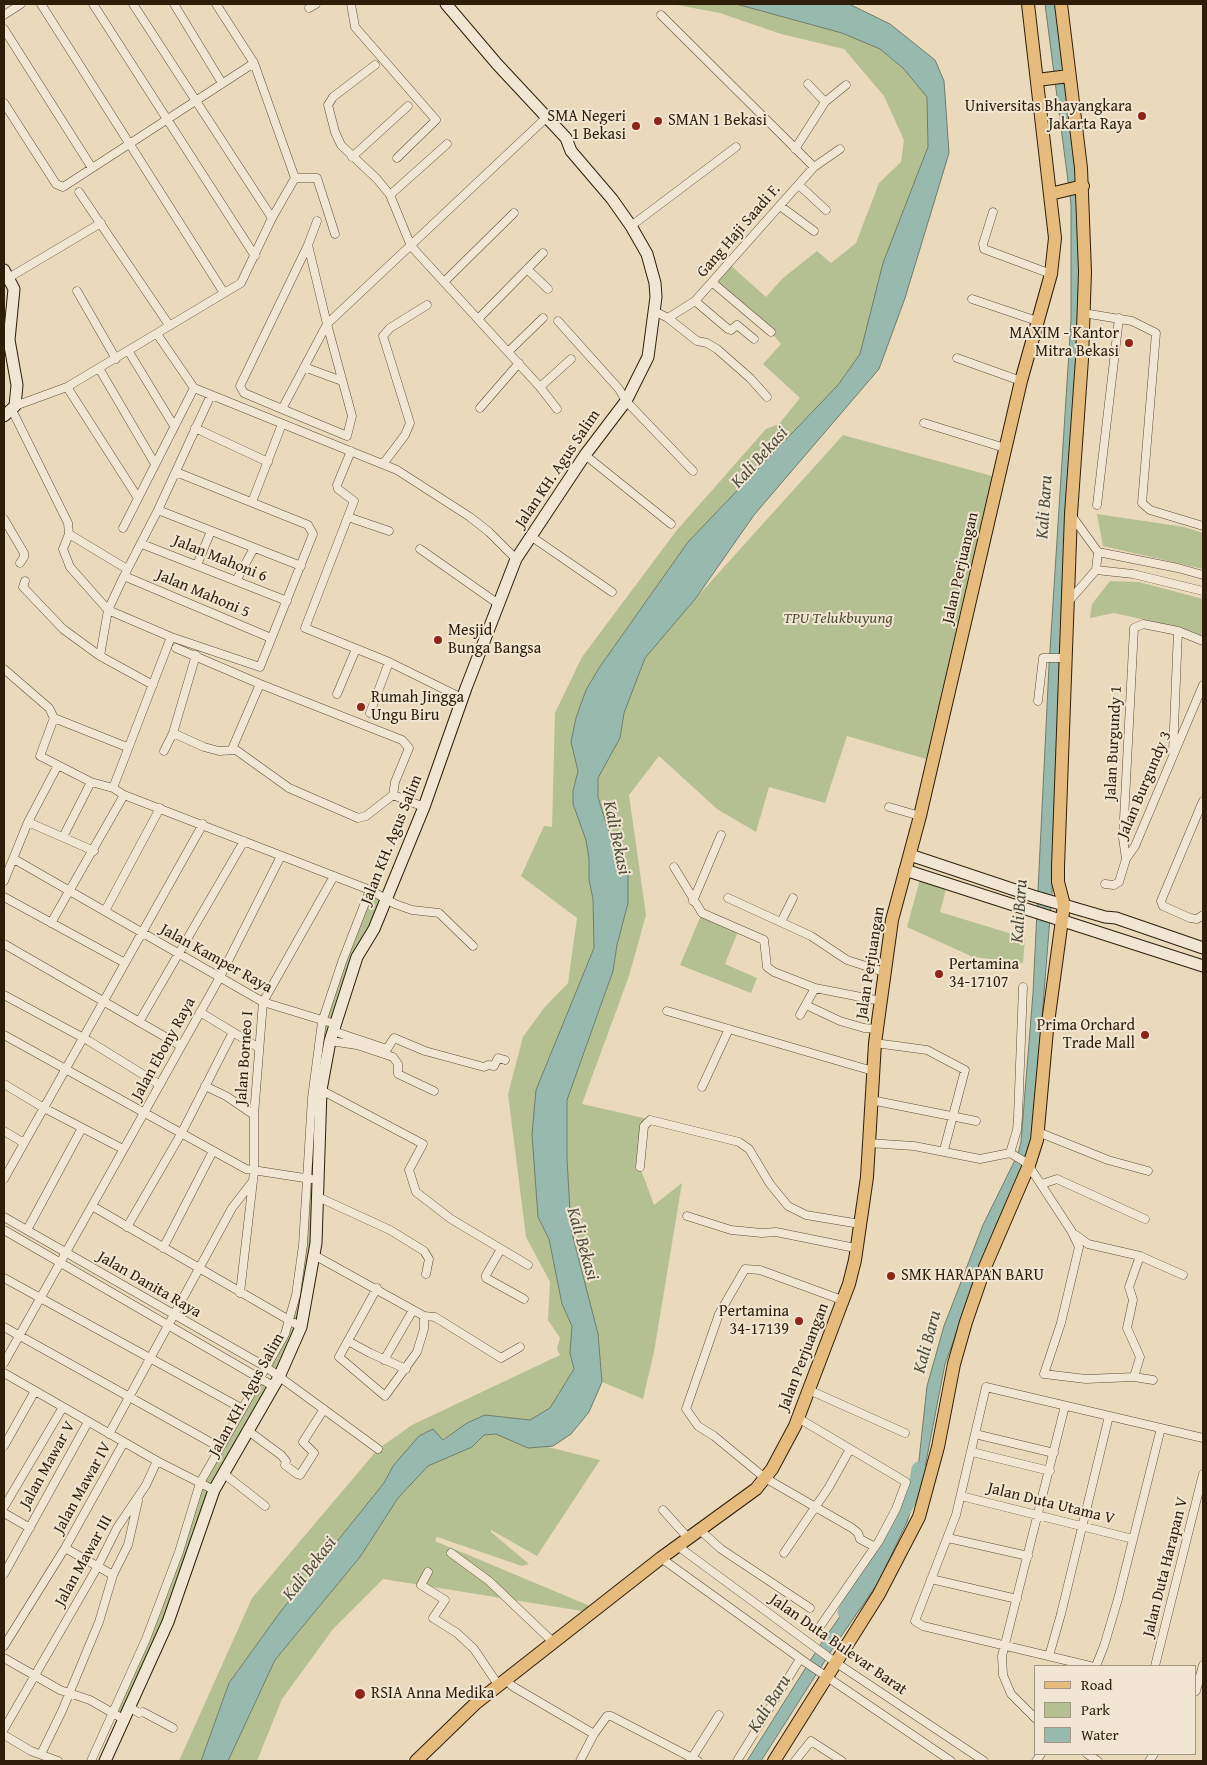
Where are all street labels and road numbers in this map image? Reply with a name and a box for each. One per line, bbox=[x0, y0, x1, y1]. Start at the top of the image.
street label: Gang Haji Saadi F. bbox=[693, 180, 785, 282]
street label: Jalan KH. Agus Salim bbox=[511, 406, 605, 532]
street label: Jalan Perjuangan bbox=[939, 510, 983, 626]
street label: Jalan Mahoni 6 bbox=[170, 531, 270, 587]
street label: Jalan Mahoni 5 bbox=[153, 566, 253, 622]
street label: Jalan Burgundy 1 bbox=[1101, 685, 1127, 801]
street label: Jalan Burgundy 3 bbox=[1114, 728, 1176, 842]
street label: Jalan KH. Agus Salim bbox=[357, 772, 427, 908]
street label: Jalan Perjuangan bbox=[853, 905, 889, 1021]
street label: Jalan Kamper Raya bbox=[156, 920, 276, 998]
street label: Jalan Ebony Raya bbox=[128, 994, 200, 1104]
street label: Jalan Borneo I bbox=[232, 1010, 258, 1106]
street label: Jalan Danita Raya bbox=[94, 1248, 204, 1322]
street label: Jalan Perjuangan bbox=[775, 1300, 833, 1414]
street label: Jalan KH. Agus Salim bbox=[205, 1330, 289, 1460]
street label: Jalan Mawar V bbox=[16, 1418, 80, 1512]
street label: Jalan Mawar IV bbox=[50, 1439, 116, 1537]
street label: Jalan Duta Utama V bbox=[985, 1479, 1117, 1529]
street label: Jalan Duta Harapan V bbox=[1139, 1495, 1193, 1639]
street label: Jalan Mawar III bbox=[51, 1512, 117, 1610]
street label: Jalan Duta Bulevar Barat bbox=[765, 1590, 911, 1700]

